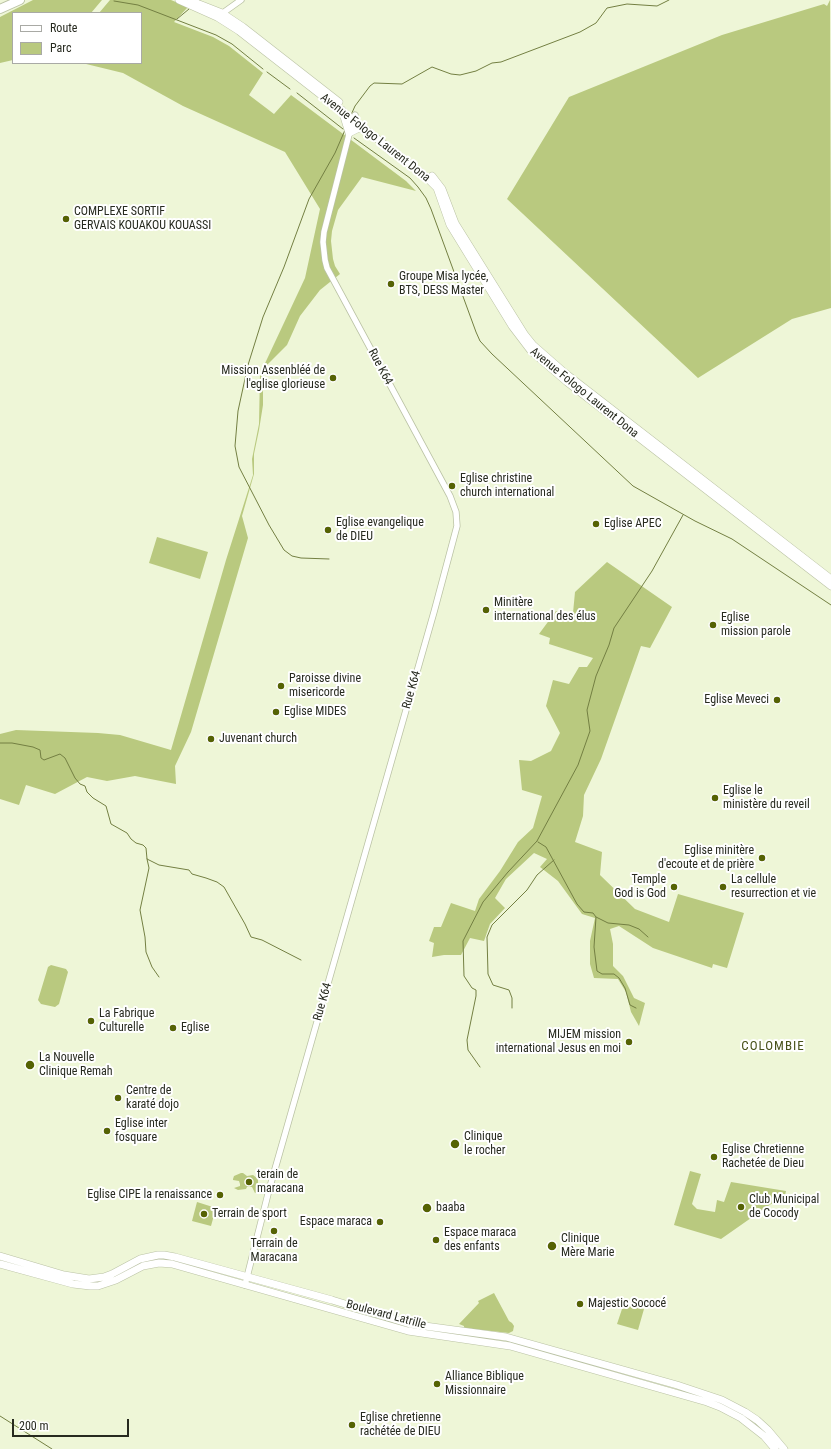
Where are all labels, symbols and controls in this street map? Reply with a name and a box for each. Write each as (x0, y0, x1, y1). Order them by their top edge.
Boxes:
legend (12, 12, 142, 64)
text: Route (50, 21, 77, 35)
text: Parc (50, 41, 71, 55)
street label: Avenue Fologo Laurent Dona (317, 91, 433, 185)
place label: COMPLEXE SORTIF GERVAIS KOUAKOU KOUASSI (74, 205, 211, 233)
marker: COMPLEXE SORTIF GERVAIS KOUAKOU KOUASSI (61, 214, 71, 224)
place label: Groupe Misa lycée, BTS, DESS Master (399, 270, 488, 298)
marker: Groupe Misa lycée, BTS, DESS Master (386, 279, 396, 289)
street label: Avenue Fologo Laurent Dona (527, 345, 641, 441)
street label: Rue K64 (365, 346, 395, 388)
place label: Mission Assenbléé de l'eglise glorieuse (221, 364, 325, 392)
marker: Mission Assenbléé de l'eglise glorieuse (328, 373, 338, 383)
place label: Eglise christine church international (460, 472, 554, 500)
marker: Eglise christine church international (447, 481, 457, 491)
place label: Eglise evangelique de DIEU (336, 516, 424, 544)
place label: Eglise APEC (604, 517, 661, 531)
marker: Eglise APEC (591, 519, 601, 529)
marker: Eglise evangelique de DIEU (323, 525, 333, 535)
place label: Minitère international des élus (494, 596, 596, 624)
marker: Minitère international des élus (481, 605, 491, 615)
place label: Eglise mission parole (721, 611, 791, 639)
marker: Eglise mission parole (708, 620, 718, 630)
street label: Rue K64 (400, 669, 424, 711)
place label: Paroisse divine misericorde (289, 672, 361, 700)
marker: Paroisse divine misericorde (276, 681, 286, 691)
place label: Eglise Meveci (704, 693, 769, 707)
marker: Eglise Meveci (772, 695, 782, 705)
place label: Eglise MIDES (284, 705, 346, 719)
marker: Eglise MIDES (271, 707, 281, 717)
place label: Juvenant church (219, 732, 297, 746)
marker: Juvenant church (206, 734, 216, 744)
place label: Eglise le ministère du reveil (723, 784, 810, 812)
marker: Eglise le ministère du reveil (710, 793, 720, 803)
place label: Eglise minitère d'ecoute et de prière (658, 844, 754, 872)
marker: Eglise minitère d'ecoute et de prière (757, 853, 767, 863)
place label: Temple God is God (614, 873, 666, 901)
place label: La cellule resurrection et vie (731, 873, 816, 901)
marker: Temple God is God (669, 882, 679, 892)
marker: La cellule resurrection et vie (718, 882, 728, 892)
street label: Rue K64 (311, 981, 335, 1023)
place label: La Fabrique Culturelle (99, 1007, 154, 1035)
marker: La Fabrique Culturelle (86, 1016, 96, 1026)
place label: Eglise (181, 1021, 209, 1035)
marker: Eglise (168, 1023, 178, 1033)
place label: MIJEM mission international Jesus en moi (496, 1028, 621, 1056)
marker: MIJEM mission international Jesus en moi (624, 1037, 634, 1047)
district label: COLOMBIE (741, 1039, 805, 1055)
place label: La Nouvelle Clinique Remah (39, 1051, 113, 1079)
marker: La Nouvelle Clinique Remah (24, 1059, 36, 1071)
place label: Centre de karaté dojo (126, 1084, 179, 1112)
marker: Centre de karaté dojo (113, 1093, 123, 1103)
place label: Eglise inter fosquare (115, 1117, 168, 1145)
marker: Eglise inter fosquare (102, 1126, 112, 1136)
place label: Clinique le rocher (464, 1130, 505, 1158)
marker: Clinique le rocher (449, 1138, 461, 1150)
place label: Eglise Chretienne Rachetée de Dieu (722, 1143, 804, 1171)
marker: Eglise Chretienne Rachetée de Dieu (709, 1152, 719, 1162)
place label: terain de maracana (257, 1168, 304, 1196)
marker: terain de maracana (244, 1177, 254, 1187)
place label: Eglise CIPE la renaissance (87, 1188, 212, 1202)
marker: Eglise CIPE la renaissance (215, 1190, 225, 1200)
place label: Club Municipal de Cocody (749, 1193, 819, 1221)
place label: baaba (436, 1201, 465, 1215)
marker: baaba (421, 1202, 433, 1214)
marker: Club Municipal de Cocody (736, 1202, 746, 1212)
place label: Terrain de sport (212, 1207, 287, 1221)
marker: Terrain de sport (199, 1209, 209, 1219)
place label: Espace maraca (300, 1215, 372, 1229)
marker: Espace maraca (375, 1217, 385, 1227)
marker: Terrain de Maracana (269, 1226, 279, 1236)
place label: Espace maraca des enfants (444, 1226, 516, 1254)
place label: Clinique Mère Marie (561, 1232, 614, 1260)
marker: Espace maraca des enfants (431, 1235, 441, 1245)
place label: Terrain de Maracana (250, 1237, 298, 1265)
marker: Clinique Mère Marie (546, 1240, 558, 1252)
street label: Boulevard Latrille (344, 1297, 428, 1333)
place label: Majestic Sococé (588, 1297, 666, 1311)
marker: Majestic Sococé (575, 1299, 585, 1309)
place label: Alliance Biblique Missionnaire (445, 1370, 524, 1398)
marker: Alliance Biblique Missionnaire (432, 1379, 442, 1389)
scale bar (14, 1411, 131, 1437)
place label: Eglise chretienne rachétée de DIEU (360, 1411, 441, 1439)
text: 200 m (19, 1419, 49, 1433)
marker: Eglise chretienne rachétée de DIEU (347, 1420, 357, 1430)

